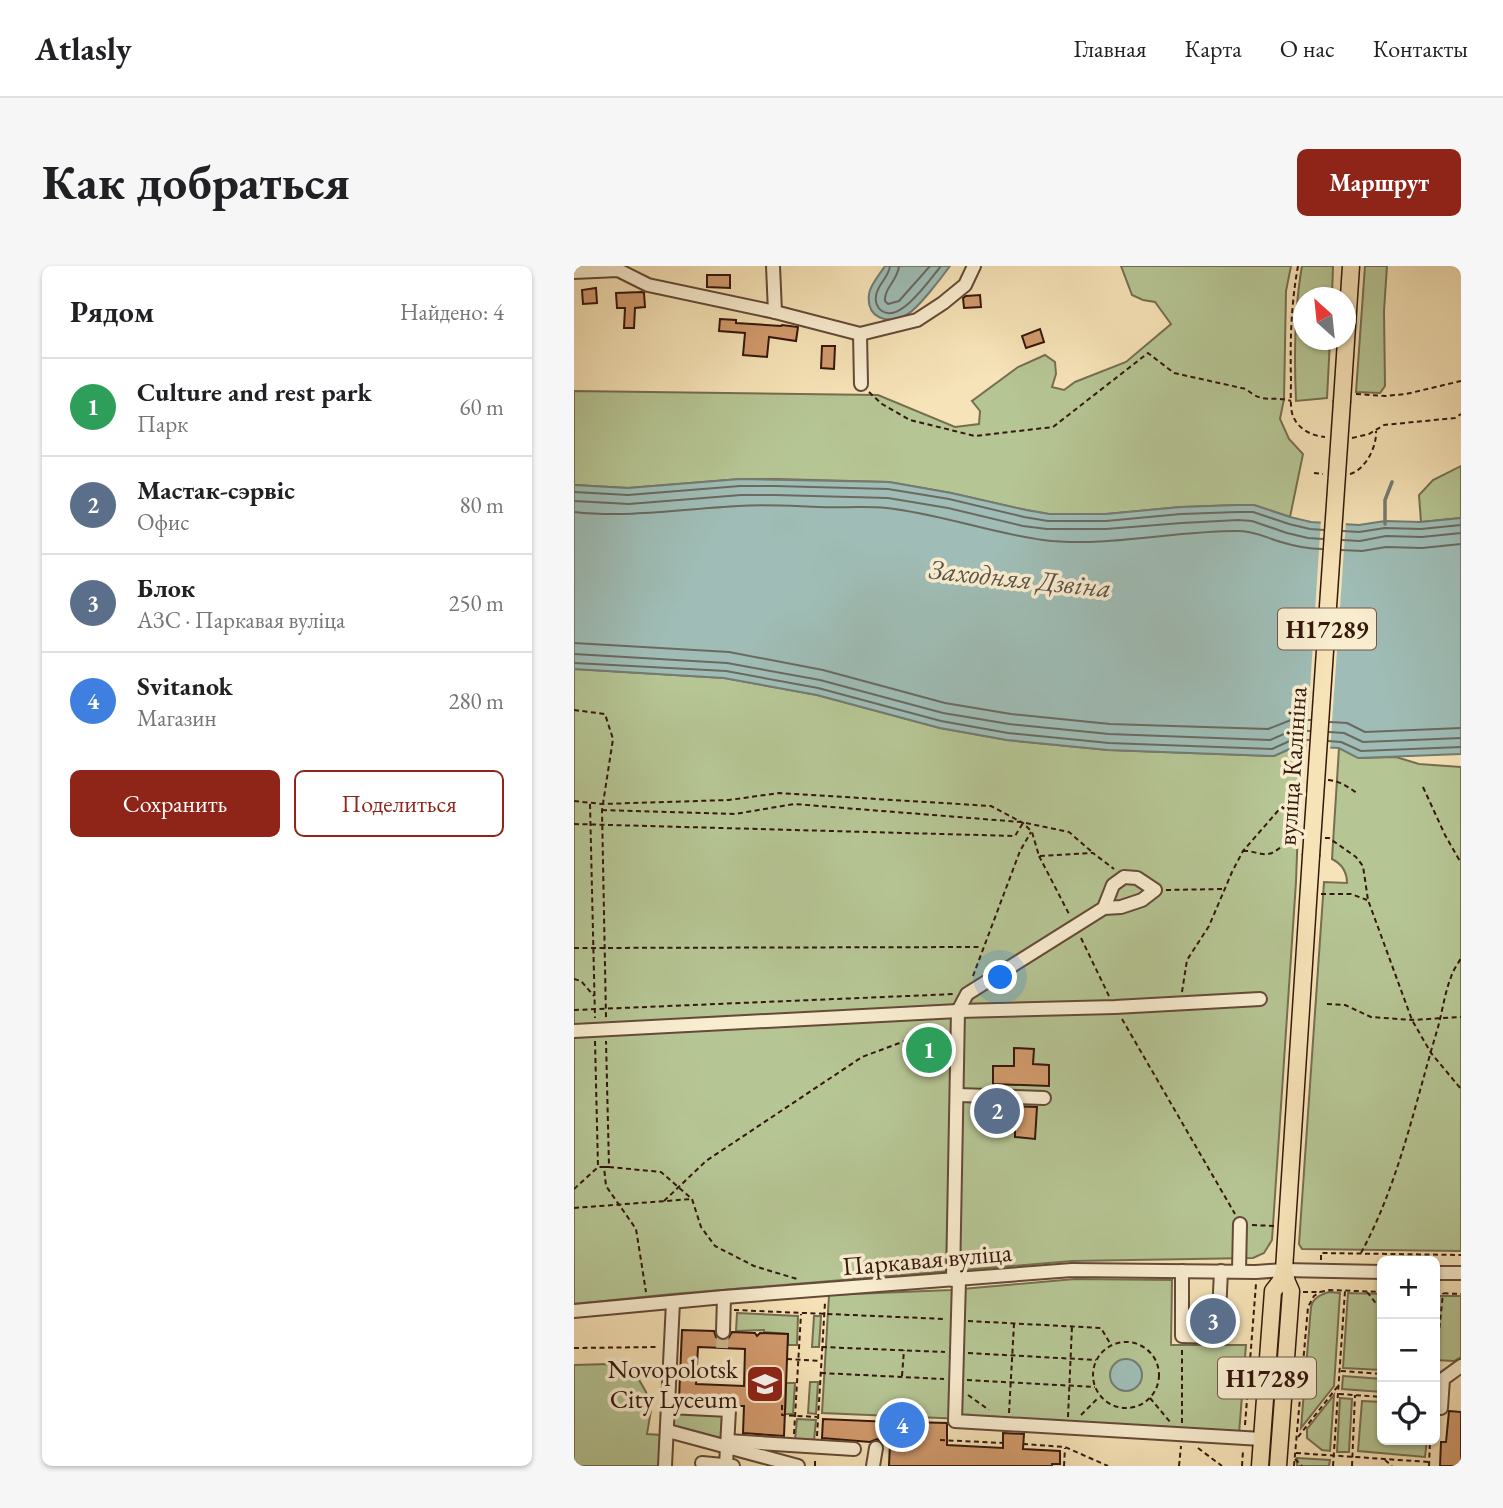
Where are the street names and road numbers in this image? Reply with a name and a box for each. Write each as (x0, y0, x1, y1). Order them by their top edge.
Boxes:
road number: Н17289 (1278, 608, 1376, 650)
street label: вуліца Калініна (1269, 685, 1315, 847)
street label: Паркавая вуліца (841, 1235, 1014, 1283)
road number: Н17289 (1218, 1358, 1316, 1398)

